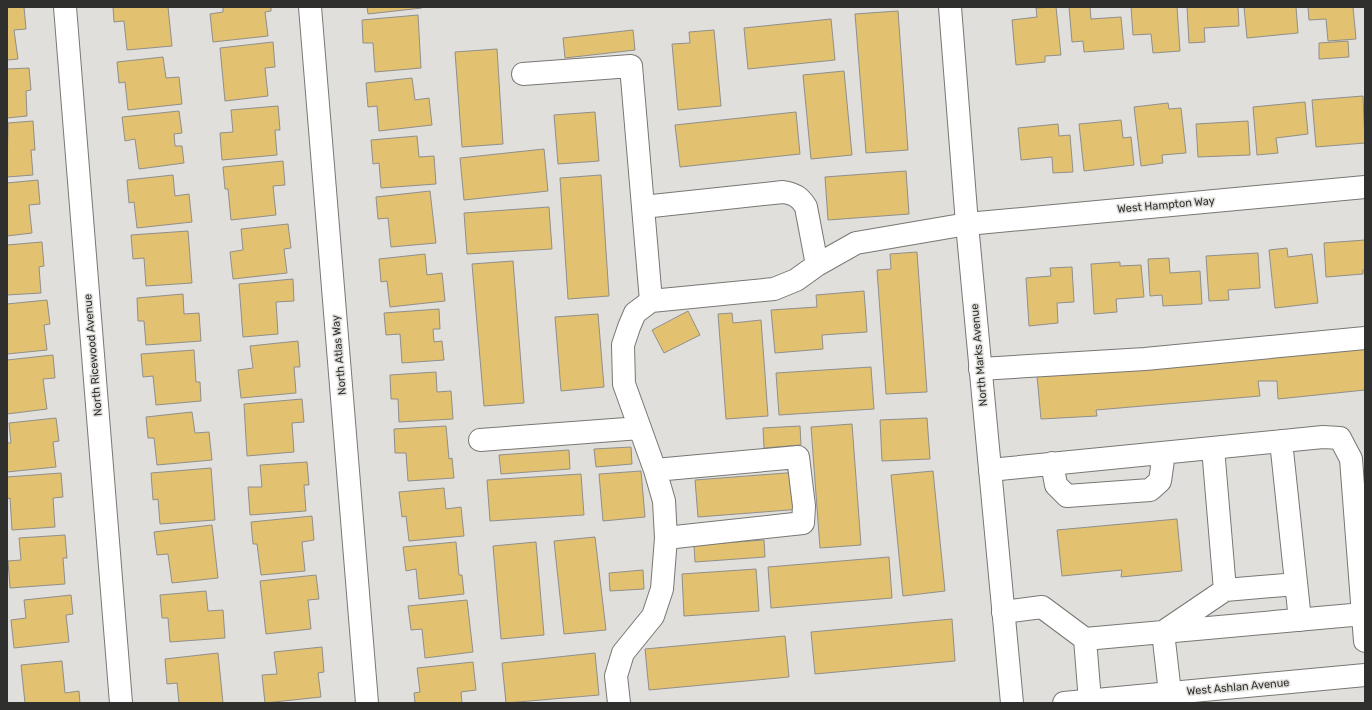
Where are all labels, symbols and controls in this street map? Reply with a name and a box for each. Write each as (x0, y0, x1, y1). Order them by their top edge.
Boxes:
street label: West Hampton Way (1117, 194, 1215, 216)
street label: North Ricewood Avenue (81, 293, 105, 417)
street label: North Marks Avenue (968, 303, 990, 407)
street label: North Atlas Way (329, 314, 349, 396)
street label: West Ashlan Avenue (1186, 676, 1290, 698)

